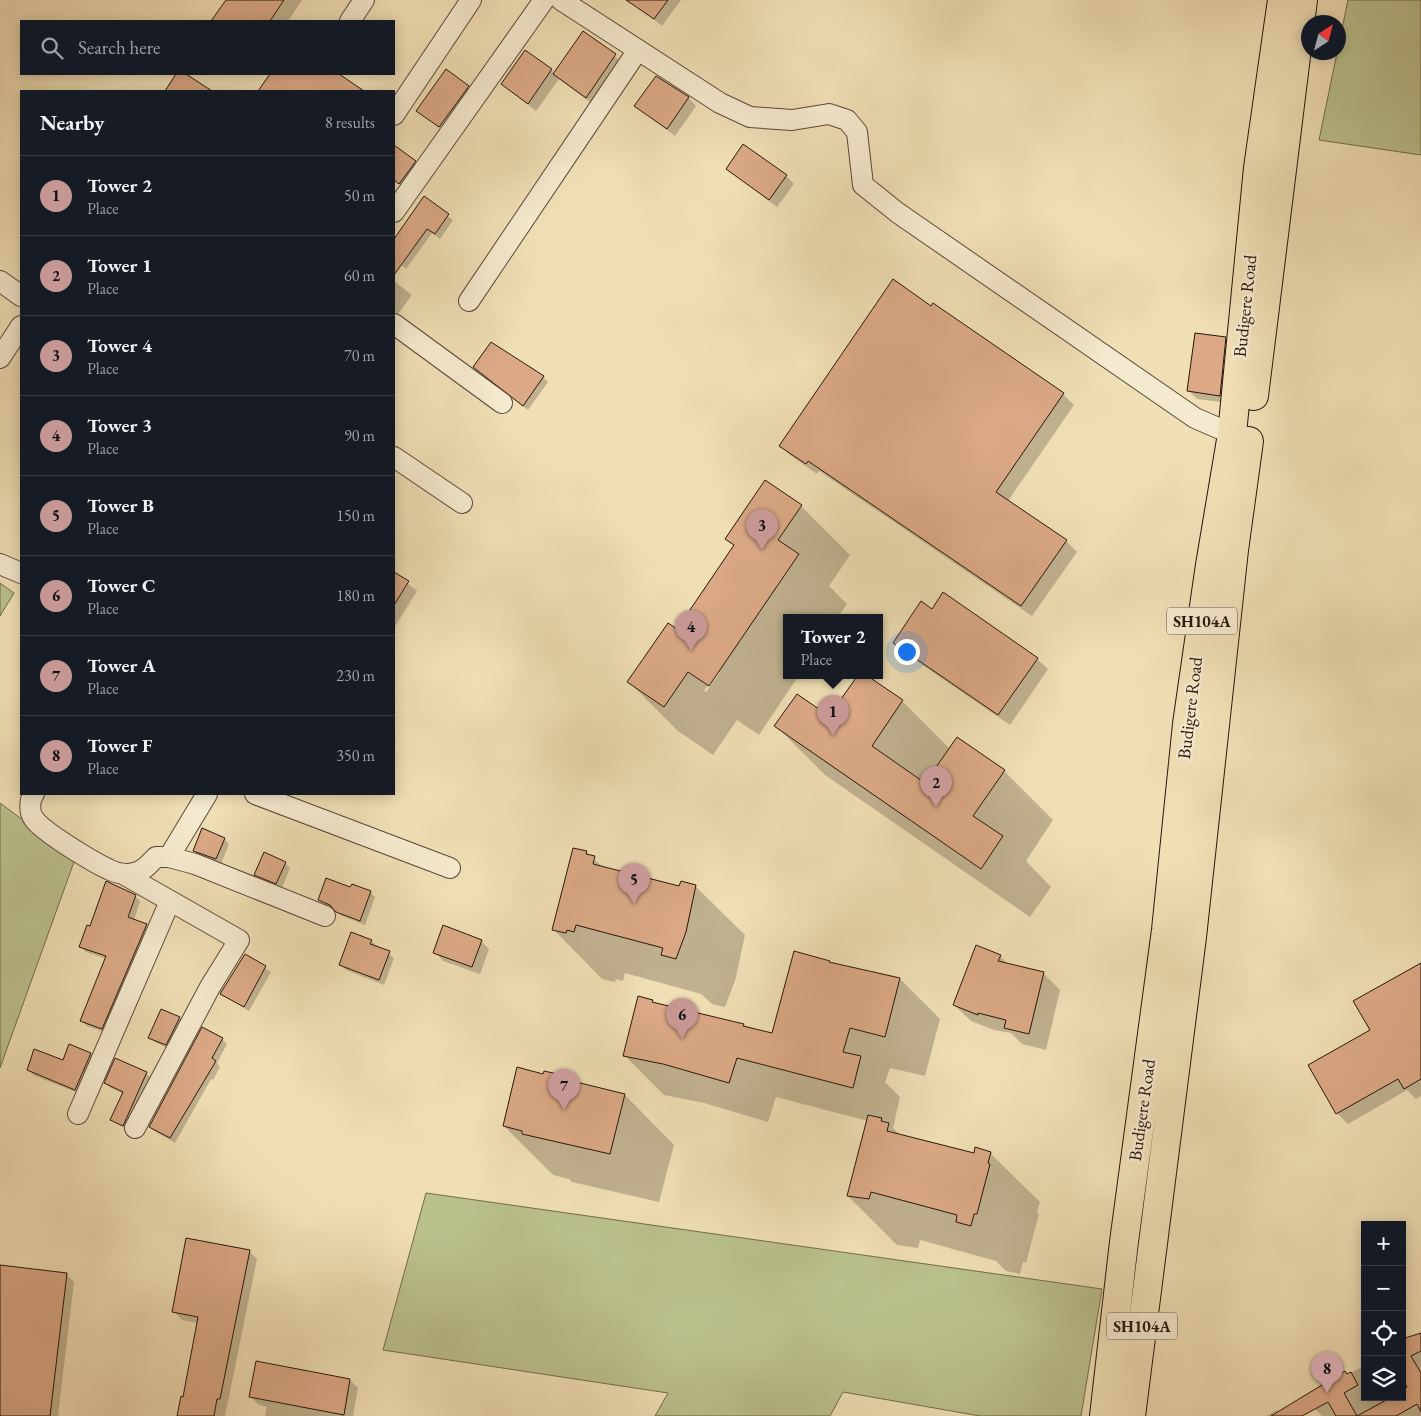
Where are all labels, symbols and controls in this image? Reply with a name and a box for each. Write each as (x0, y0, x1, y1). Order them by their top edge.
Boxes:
north arrow (1301, 15, 1346, 60)
search box (20, 20, 395, 75)
icon: search (38, 34, 66, 62)
text: Search here (78, 35, 160, 60)
text: Nearby (40, 109, 104, 136)
text: 8 results (325, 112, 375, 133)
text: Tower 2 (87, 173, 152, 198)
text: 1 (52, 185, 60, 206)
text: 50 m (344, 185, 375, 206)
text: Place (87, 198, 119, 219)
text: Tower 1 (87, 253, 152, 278)
street label: Budigere Road (1228, 253, 1261, 358)
text: 2 (52, 265, 60, 286)
text: 60 m (344, 265, 375, 286)
text: Place (87, 278, 119, 299)
text: Tower 4 (87, 333, 152, 358)
text: 3 (52, 345, 60, 366)
text: 70 m (344, 345, 375, 366)
text: Place (87, 358, 119, 379)
text: Tower 3 (87, 413, 152, 438)
text: 4 (52, 425, 60, 446)
text: 90 m (344, 425, 375, 446)
text: Place (87, 438, 119, 459)
text: Tower B (87, 493, 154, 518)
text: 5 (52, 505, 60, 526)
text: 150 m (336, 505, 375, 526)
pin: 3 (746, 509, 778, 550)
text: Place (87, 518, 119, 539)
text: Tower C (87, 573, 155, 598)
text: 6 (52, 585, 60, 606)
text: 180 m (336, 585, 375, 606)
text: Place (87, 598, 119, 619)
road number: SH104A (1167, 608, 1237, 634)
pin: 4 (675, 610, 707, 651)
popup (783, 614, 883, 679)
text: Tower 2 (801, 624, 865, 649)
your location (894, 639, 920, 665)
text: Place (801, 649, 832, 670)
text: Tower A (87, 653, 156, 678)
street label: Budigere Road (1172, 655, 1207, 760)
text: 7 (52, 665, 60, 686)
text: 230 m (336, 665, 375, 686)
text: Place (87, 678, 119, 699)
pin: 1 (817, 695, 849, 736)
text: Tower F (87, 733, 152, 758)
text: 8 (52, 745, 60, 766)
text: 350 m (336, 745, 375, 766)
text: Place (87, 758, 119, 779)
pin: 2 (920, 766, 952, 807)
pin: 5 (618, 863, 650, 904)
pin: 6 (666, 998, 698, 1039)
street label: Budigere Road (1123, 1057, 1160, 1162)
pin: 7 (548, 1069, 580, 1110)
map controls (1361, 1221, 1406, 1401)
button: + (1361, 1221, 1406, 1266)
button: − (1361, 1266, 1406, 1311)
button: locate (1361, 1311, 1406, 1356)
road number: SH104A (1107, 1312, 1177, 1340)
pin: 8 (1311, 1352, 1343, 1393)
button: layers (1361, 1356, 1406, 1401)

